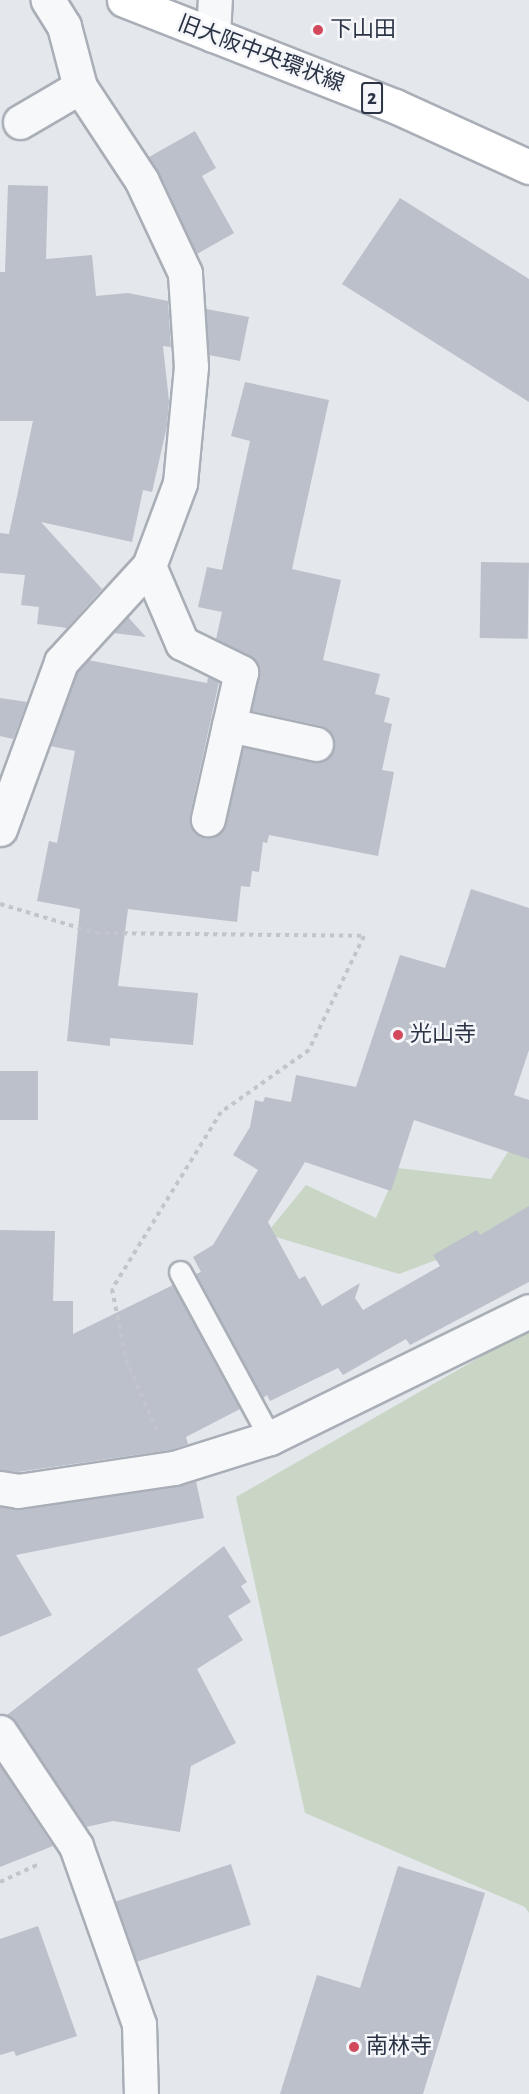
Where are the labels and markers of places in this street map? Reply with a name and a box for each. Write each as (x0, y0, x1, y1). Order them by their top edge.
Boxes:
place label: 下山田 (330, 17, 396, 43)
marker: 下山田 (311, 23, 325, 37)
place label: 光山寺 (410, 1022, 476, 1048)
marker: 光山寺 (391, 1028, 405, 1042)
place label: 南林寺 (366, 2034, 432, 2060)
marker: 南林寺 (347, 2040, 361, 2054)

